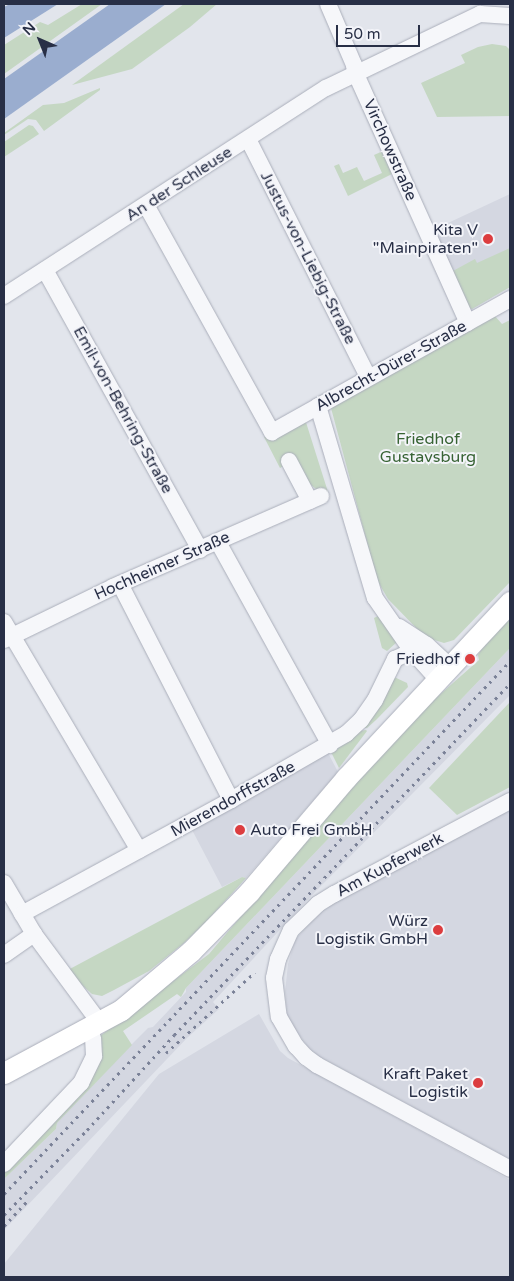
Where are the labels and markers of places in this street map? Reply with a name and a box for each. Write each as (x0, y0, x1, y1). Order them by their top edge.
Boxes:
place label: Kita V "Mainpiraten" (373, 220, 478, 258)
marker: Kita V "Mainpiraten" (482, 233, 494, 245)
place label: Friedhof (396, 649, 460, 669)
marker: Friedhof (464, 653, 476, 665)
place label: Auto Frei GmbH (250, 820, 372, 840)
marker: Auto Frei GmbH (234, 824, 246, 836)
place label: Würz Logistik GmbH (316, 911, 428, 949)
marker: Würz Logistik GmbH (432, 924, 444, 936)
place label: Kraft Paket Logistik (383, 1064, 468, 1102)
marker: Kraft Paket Logistik (472, 1077, 484, 1089)

